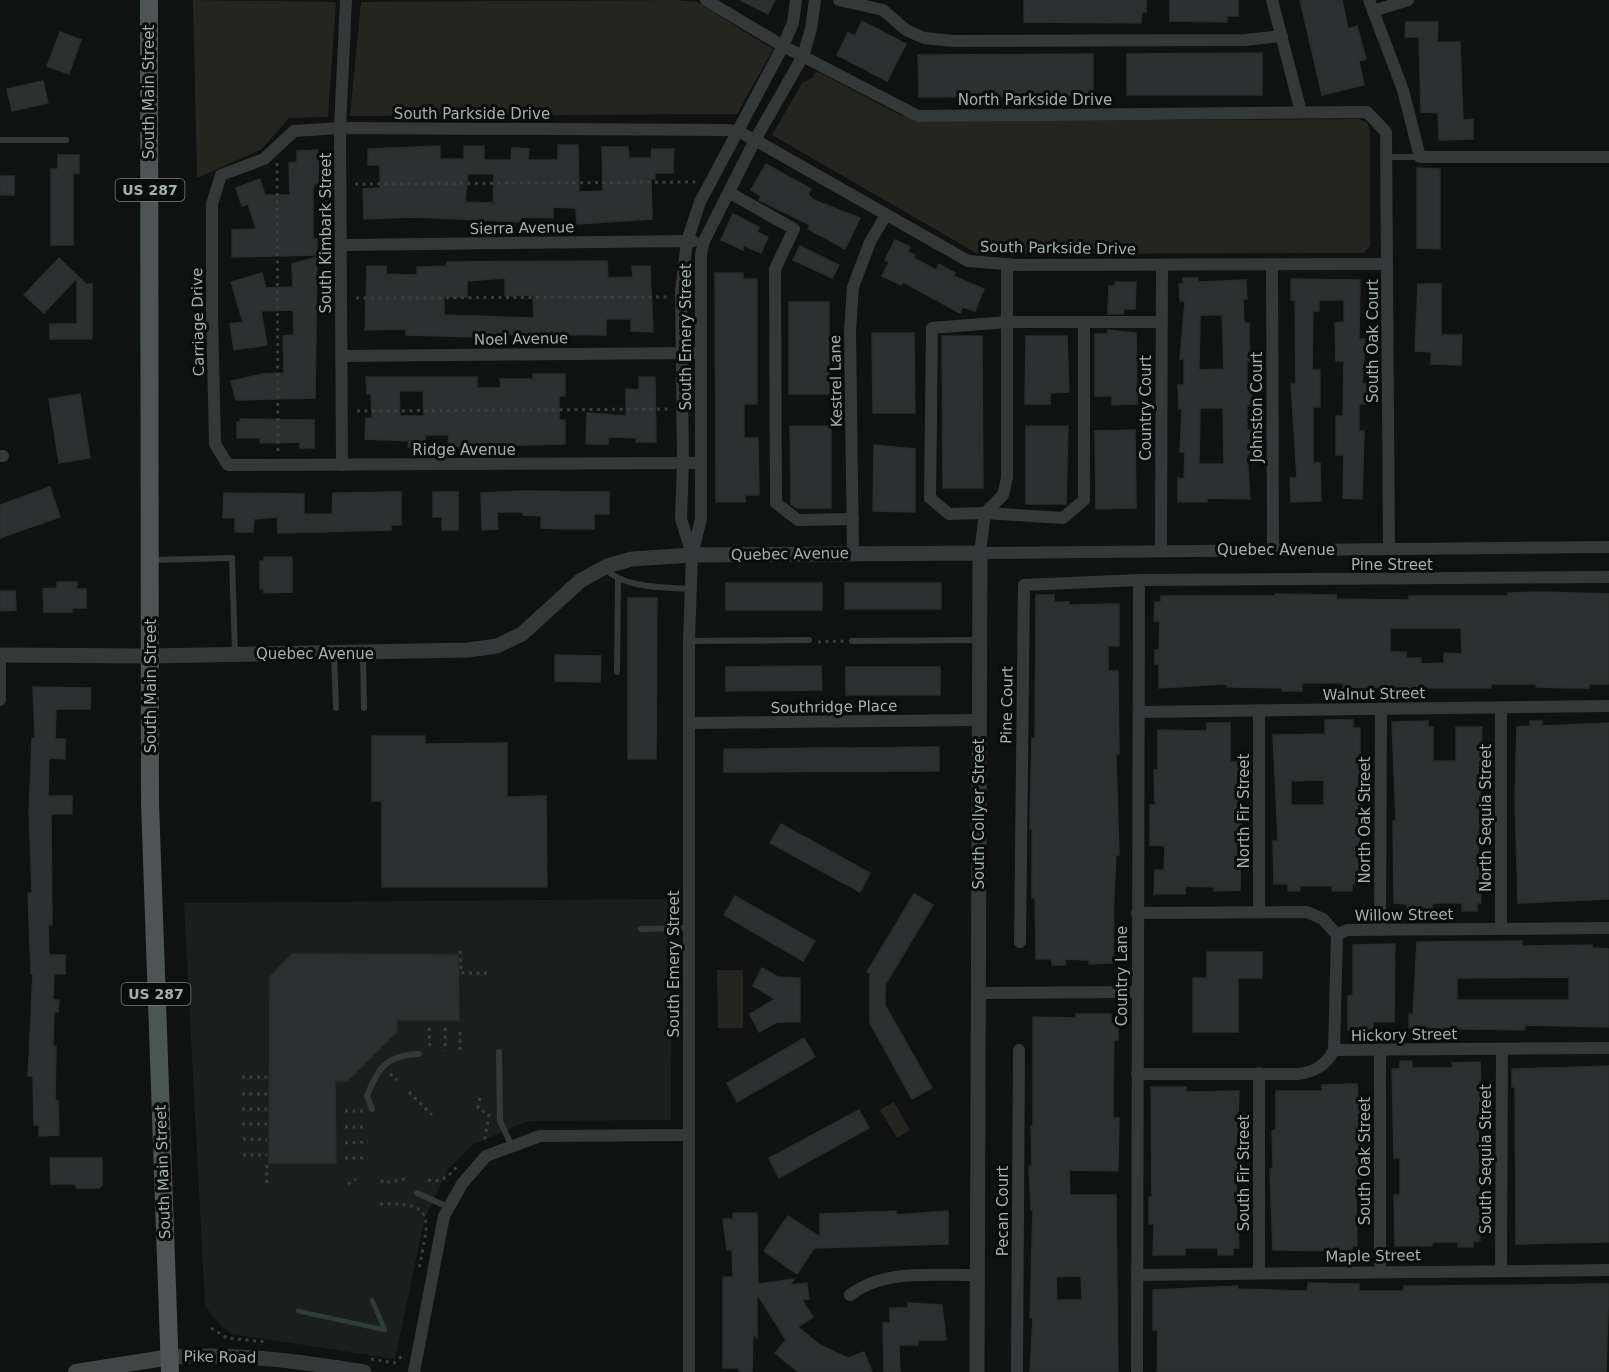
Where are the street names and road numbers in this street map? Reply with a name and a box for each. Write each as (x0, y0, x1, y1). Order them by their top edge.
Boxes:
street label: South Main Street (140, 25, 158, 159)
street label: North Parkside Drive (958, 91, 1112, 109)
street label: South Parkside Drive (394, 105, 550, 123)
street label: South Kimbark Street (317, 152, 335, 313)
road number: US 287 (116, 179, 184, 201)
street label: Sierra Avenue (470, 218, 574, 238)
street label: South Parkside Drive (980, 238, 1136, 258)
street label: South Emery Street (677, 263, 695, 411)
street label: Carriage Drive (188, 268, 208, 376)
street label: South Oak Court (1364, 279, 1382, 403)
street label: Noel Avenue (474, 329, 568, 349)
street label: Kestrel Lane (826, 335, 846, 427)
street label: Johnston Court (1248, 351, 1266, 463)
street label: Country Court (1137, 355, 1155, 461)
street label: Ridge Avenue (412, 441, 516, 459)
street label: Quebec Avenue (1217, 541, 1335, 559)
street label: Quebec Avenue (731, 544, 849, 564)
street label: Pine Street (1351, 556, 1433, 574)
street label: South Main Street (142, 619, 160, 753)
street label: Quebec Avenue (256, 645, 374, 663)
street label: Pine Court (997, 666, 1017, 744)
street label: Walnut Street (1323, 684, 1425, 704)
street label: Southridge Place (770, 697, 898, 717)
street label: South Collyer Street (970, 738, 988, 889)
street label: North Sequia Street (1477, 744, 1495, 892)
street label: North Fir Street (1235, 753, 1253, 868)
street label: North Oak Street (1356, 757, 1374, 883)
street label: South Emery Street (665, 890, 683, 1038)
street label: Willow Street (1354, 905, 1454, 925)
street label: Country Lane (1113, 926, 1131, 1026)
road number: US 287 (122, 983, 190, 1005)
street label: Hickory Street (1351, 1025, 1457, 1045)
street label: South Sequia Street (1477, 1084, 1495, 1234)
street label: South Oak Street (1356, 1097, 1374, 1225)
street label: South Main Street (152, 1104, 174, 1240)
street label: South Fir Street (1235, 1115, 1253, 1231)
street label: Pecan Court (994, 1166, 1012, 1256)
street label: Maple Street (1325, 1246, 1421, 1266)
street label: Pike Road (184, 1347, 256, 1367)

